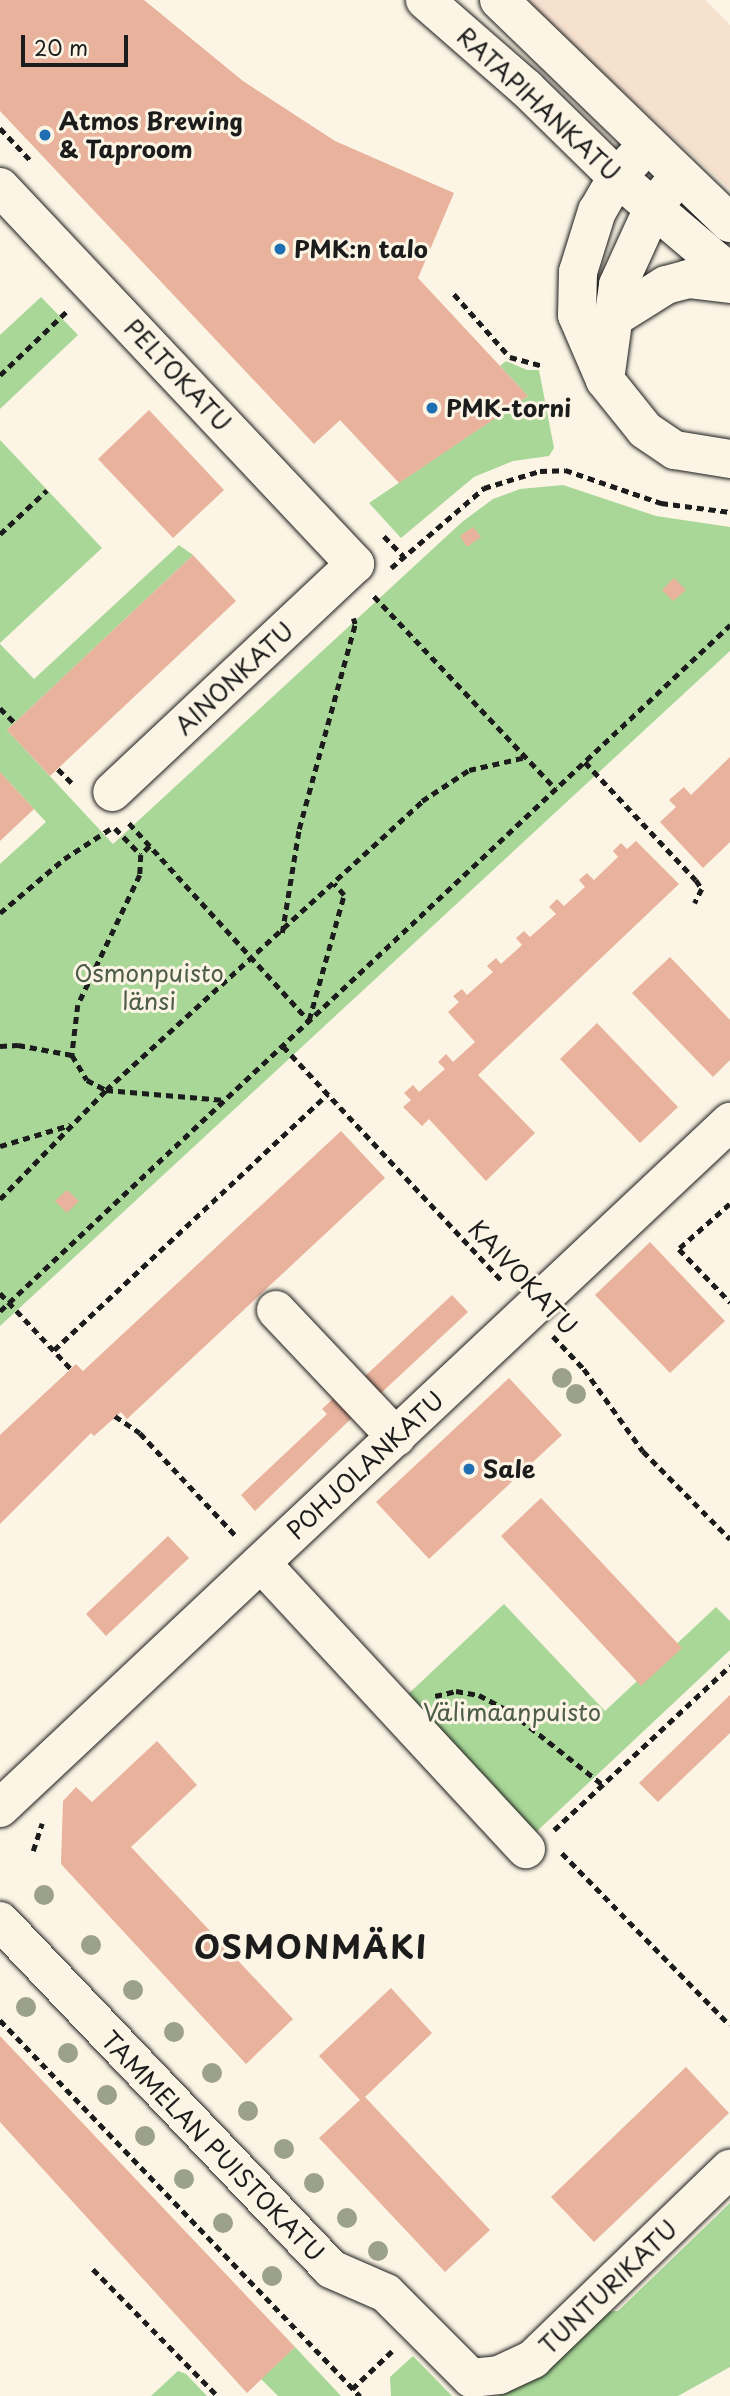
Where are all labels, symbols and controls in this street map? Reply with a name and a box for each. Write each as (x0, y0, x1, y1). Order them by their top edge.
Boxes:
scale bar (24, 21, 131, 65)
street label: RATAPIHANKATU (452, 21, 626, 187)
text: 20 m (34, 31, 88, 63)
place label: Atmos Brewing & Taproom (59, 107, 243, 163)
marker: Atmos Brewing & Taproom (37, 127, 53, 143)
place label: PMK:n talo (294, 235, 428, 263)
marker: PMK:n talo (272, 241, 288, 257)
street label: PELTOKATU (119, 313, 237, 437)
place label: PMK-torni (446, 394, 571, 422)
marker: PMK-torni (424, 400, 440, 416)
street label: AINONKATU (169, 616, 299, 740)
park label: Osmonpuisto länsi (74, 959, 224, 1015)
street label: KAIVOKATU (463, 1214, 583, 1340)
street label: POHJOLANKATU (281, 1385, 449, 1545)
place label: Sale (483, 1455, 535, 1483)
marker: Sale (461, 1461, 477, 1477)
park label: Välimaanpuisto (423, 1698, 601, 1726)
district label: OSMONMÄKI (197, 1927, 425, 1965)
street label: TAMMELAN PUISTOKATU (95, 2025, 331, 2267)
street label: TUNTURIKATU (533, 2214, 683, 2360)

